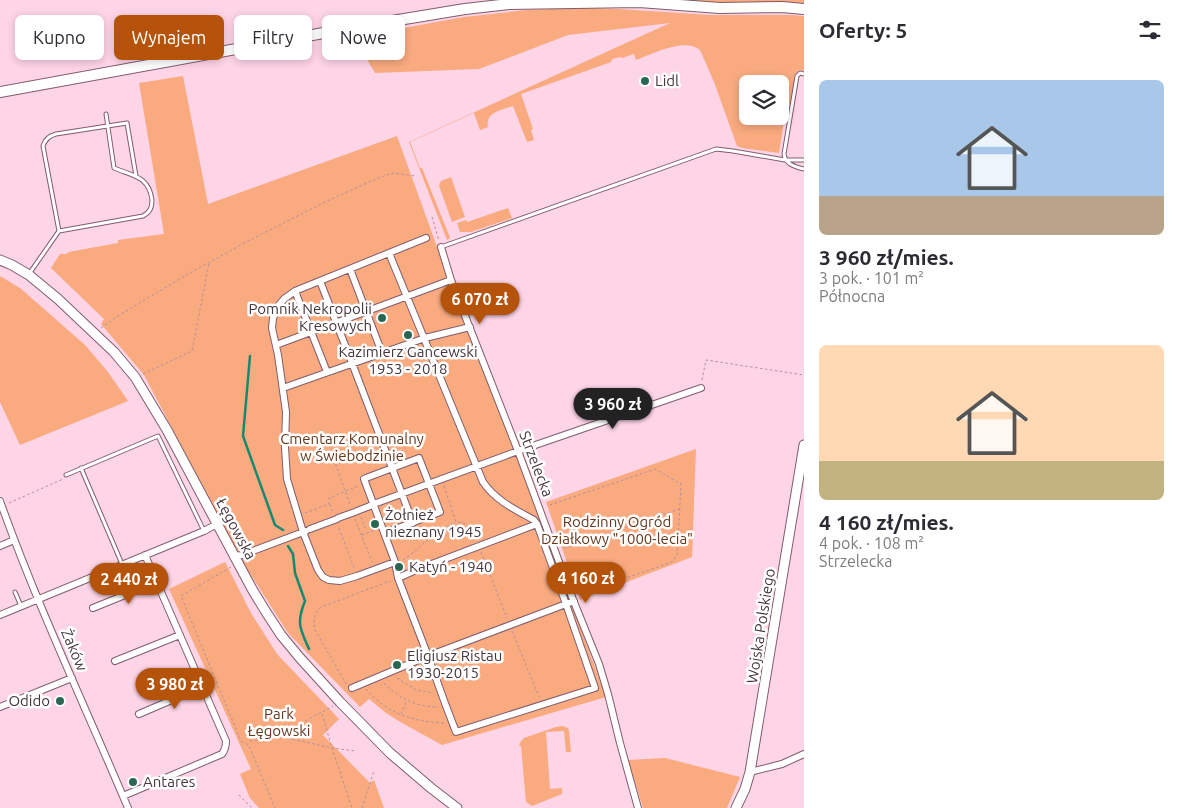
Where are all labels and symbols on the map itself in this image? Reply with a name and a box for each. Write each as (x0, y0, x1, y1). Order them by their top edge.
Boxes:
place label: Lidl (655, 72, 679, 89)
marker: Lidl (639, 75, 651, 87)
pin: 6 070 zł (428, 282, 532, 325)
place label: Pomnik Nekropolii Kresowych (248, 300, 372, 334)
marker: Pomnik Nekropolii Kresowych (376, 312, 388, 324)
marker: Kazimierz Gancewski 1953 - 2018 (402, 329, 414, 341)
place label: Kazimierz Gancewski 1953 - 2018 (338, 343, 478, 377)
pin: 3 960 zł (561, 388, 665, 430)
street label: Strzelecka (516, 429, 557, 499)
park label: Cmentarz Komunalny w Świebodzinie (280, 430, 424, 464)
street label: Łęgowska (213, 495, 260, 562)
place label: Żołnież nieznany 1945 (385, 506, 482, 540)
park label: Rodzinny Ogród Działkowy "1000-lecia" (541, 513, 693, 547)
marker: Żołnież nieznany 1945 (369, 518, 381, 530)
place label: Katyń - 1940 (409, 558, 493, 575)
marker: Katyń - 1940 (393, 561, 405, 573)
pin: 2 440 zł (77, 562, 181, 605)
pin: 4 160 zł (534, 562, 638, 604)
street label: Wojska Polskiego (743, 567, 778, 685)
street label: Żaków (58, 626, 91, 674)
place label: Eligiusz Ristau 1930-2015 (407, 647, 502, 681)
marker: Eligiusz Ristau 1930-2015 (391, 659, 403, 671)
pin: 3 980 zł (123, 668, 227, 710)
place label: Odido (8, 692, 50, 709)
marker: Odido (54, 695, 66, 707)
park label: Park Łęgowski (248, 705, 310, 739)
place label: Antares (143, 773, 195, 790)
marker: Antares (127, 776, 139, 788)

